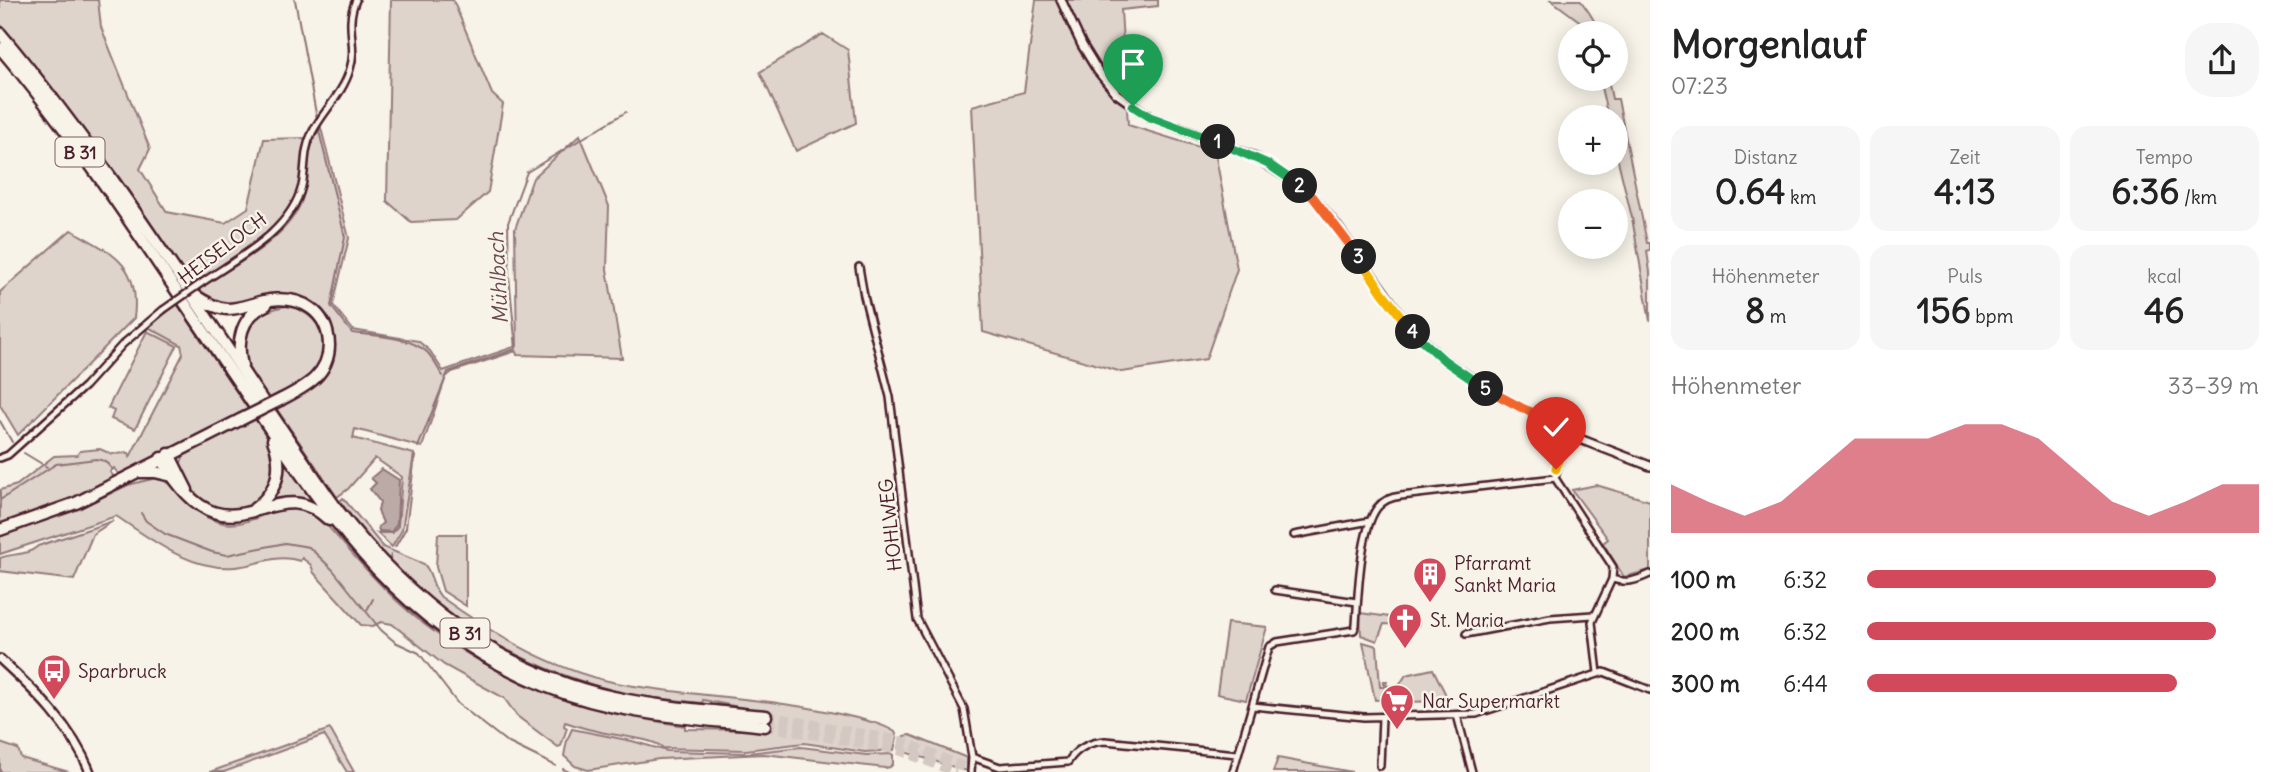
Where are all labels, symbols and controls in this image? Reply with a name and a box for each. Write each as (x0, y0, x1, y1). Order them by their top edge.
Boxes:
map controls (1558, 21, 1628, 259)
button: locate (1558, 21, 1628, 91)
text: Morgenlauf (1671, 21, 1866, 68)
button: share (2185, 23, 2259, 97)
pin (1103, 34, 1163, 106)
icon: arrive (1114, 45, 1152, 83)
text: 07:23 (1671, 71, 1728, 100)
button: + (1558, 105, 1628, 175)
pin: 1 (1200, 124, 1236, 160)
text: 1 (1214, 129, 1221, 153)
road number: B 31 (56, 138, 104, 167)
text: Distanz (1734, 145, 1798, 169)
text: Zeit (1949, 145, 1980, 169)
text: Tempo (2136, 145, 2193, 169)
pin: 2 (1282, 168, 1318, 204)
text: 0.64 (1715, 169, 1786, 213)
text: 4:13 (1934, 169, 1996, 213)
text: 6:36 (2111, 169, 2180, 213)
text: 2 (1294, 173, 1305, 197)
text: km (1786, 185, 1816, 209)
text: /km (2180, 185, 2217, 209)
button: − (1558, 189, 1628, 259)
street label: HEISELOCH (173, 207, 271, 289)
water label: Mühlbach (482, 230, 514, 325)
pin: 3 (1342, 240, 1376, 274)
text: 3 (1353, 244, 1364, 268)
text: Höhenmeter (1712, 264, 1819, 288)
text: Puls (1947, 264, 1983, 288)
text: kcal (2147, 264, 2181, 288)
text: 8 (1745, 288, 1765, 332)
text: 156 (1917, 288, 1971, 332)
text: 46 (2144, 288, 2185, 332)
text: m (1765, 304, 1786, 328)
text: bpm (1971, 304, 2013, 328)
pin: 4 (1396, 314, 1430, 350)
text: 4 (1407, 319, 1418, 343)
text: Höhenmeter (1671, 371, 1801, 400)
text: 33–39 m (2168, 371, 2259, 400)
pin: 5 (1468, 372, 1504, 406)
text: 5 (1480, 376, 1491, 400)
pin (1526, 397, 1586, 469)
icon: check (1537, 408, 1575, 446)
street label: HOHLWEG (873, 478, 907, 572)
place label: Pfarramt Sankt Maria (1454, 551, 1556, 597)
building icon: Pfarramt Sankt Maria (1411, 555, 1449, 604)
text: 100 m (1671, 565, 1736, 594)
text: 6:32 (1783, 565, 1827, 594)
church icon: St. Maria (1386, 601, 1424, 650)
place label: St. Maria (1430, 608, 1504, 632)
text: 200 m (1671, 617, 1740, 646)
text: 6:32 (1783, 617, 1827, 646)
road number: B 31 (440, 618, 490, 648)
bus stop icon: Sparbruck (35, 652, 73, 701)
place label: Sparbruck (78, 659, 167, 683)
text: 300 m (1671, 669, 1740, 698)
text: 6:44 (1783, 669, 1828, 698)
supermarket icon: Nar Supermarkt (1378, 682, 1416, 731)
place label: Nar Supermarkt (1422, 689, 1560, 713)

